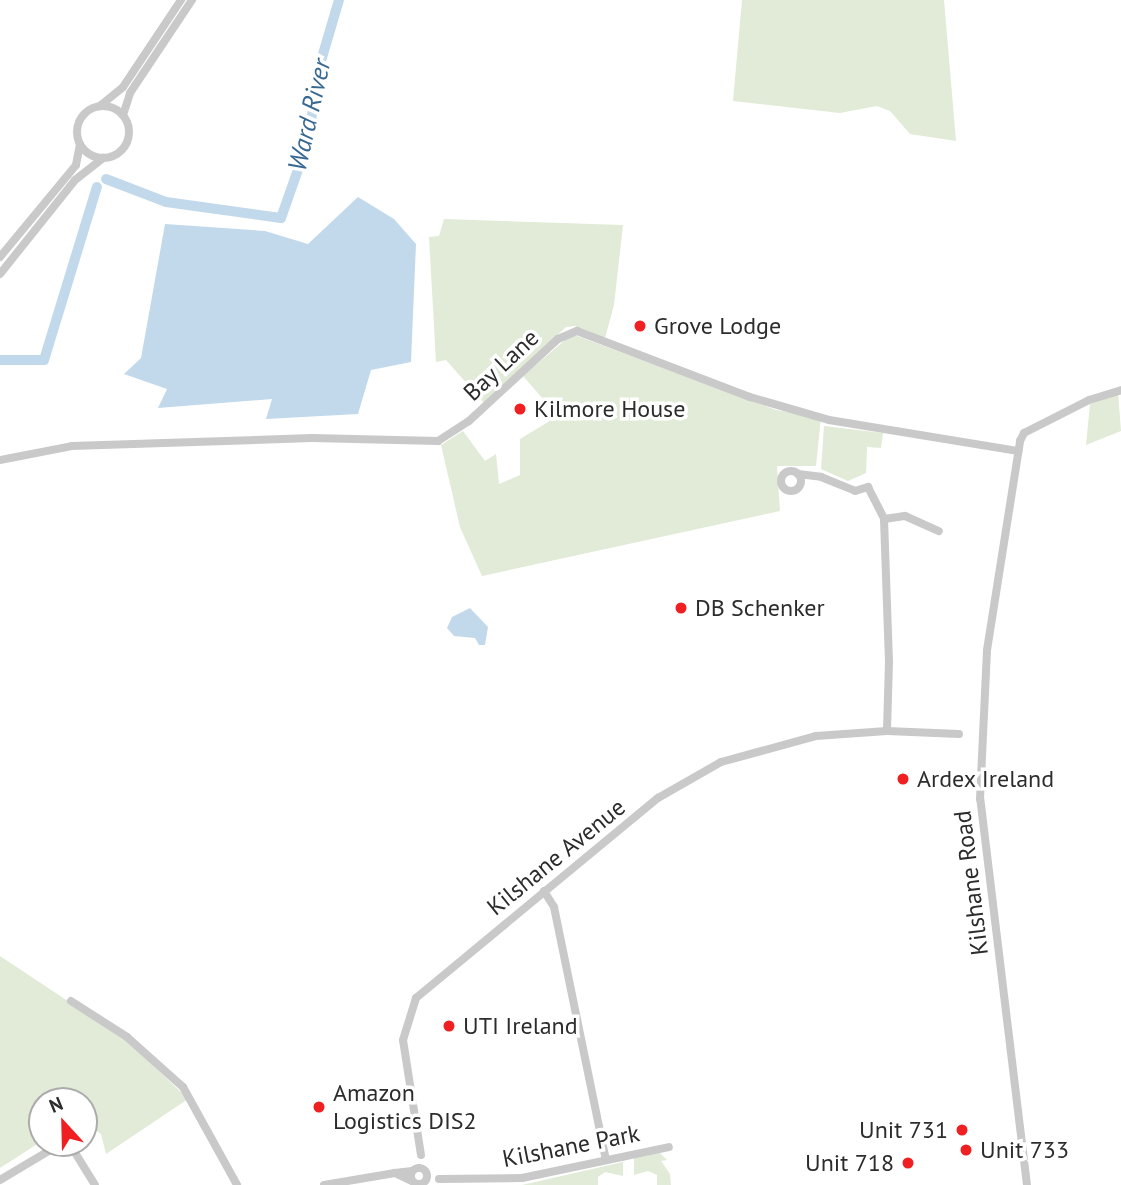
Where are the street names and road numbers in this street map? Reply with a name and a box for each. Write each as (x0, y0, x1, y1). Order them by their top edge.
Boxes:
street label: Bay Lane (457, 323, 545, 407)
street label: Kilshane Avenue (481, 792, 631, 922)
street label: Kilshane Road (948, 809, 994, 957)
street label: Kilshane Park (500, 1119, 642, 1173)

